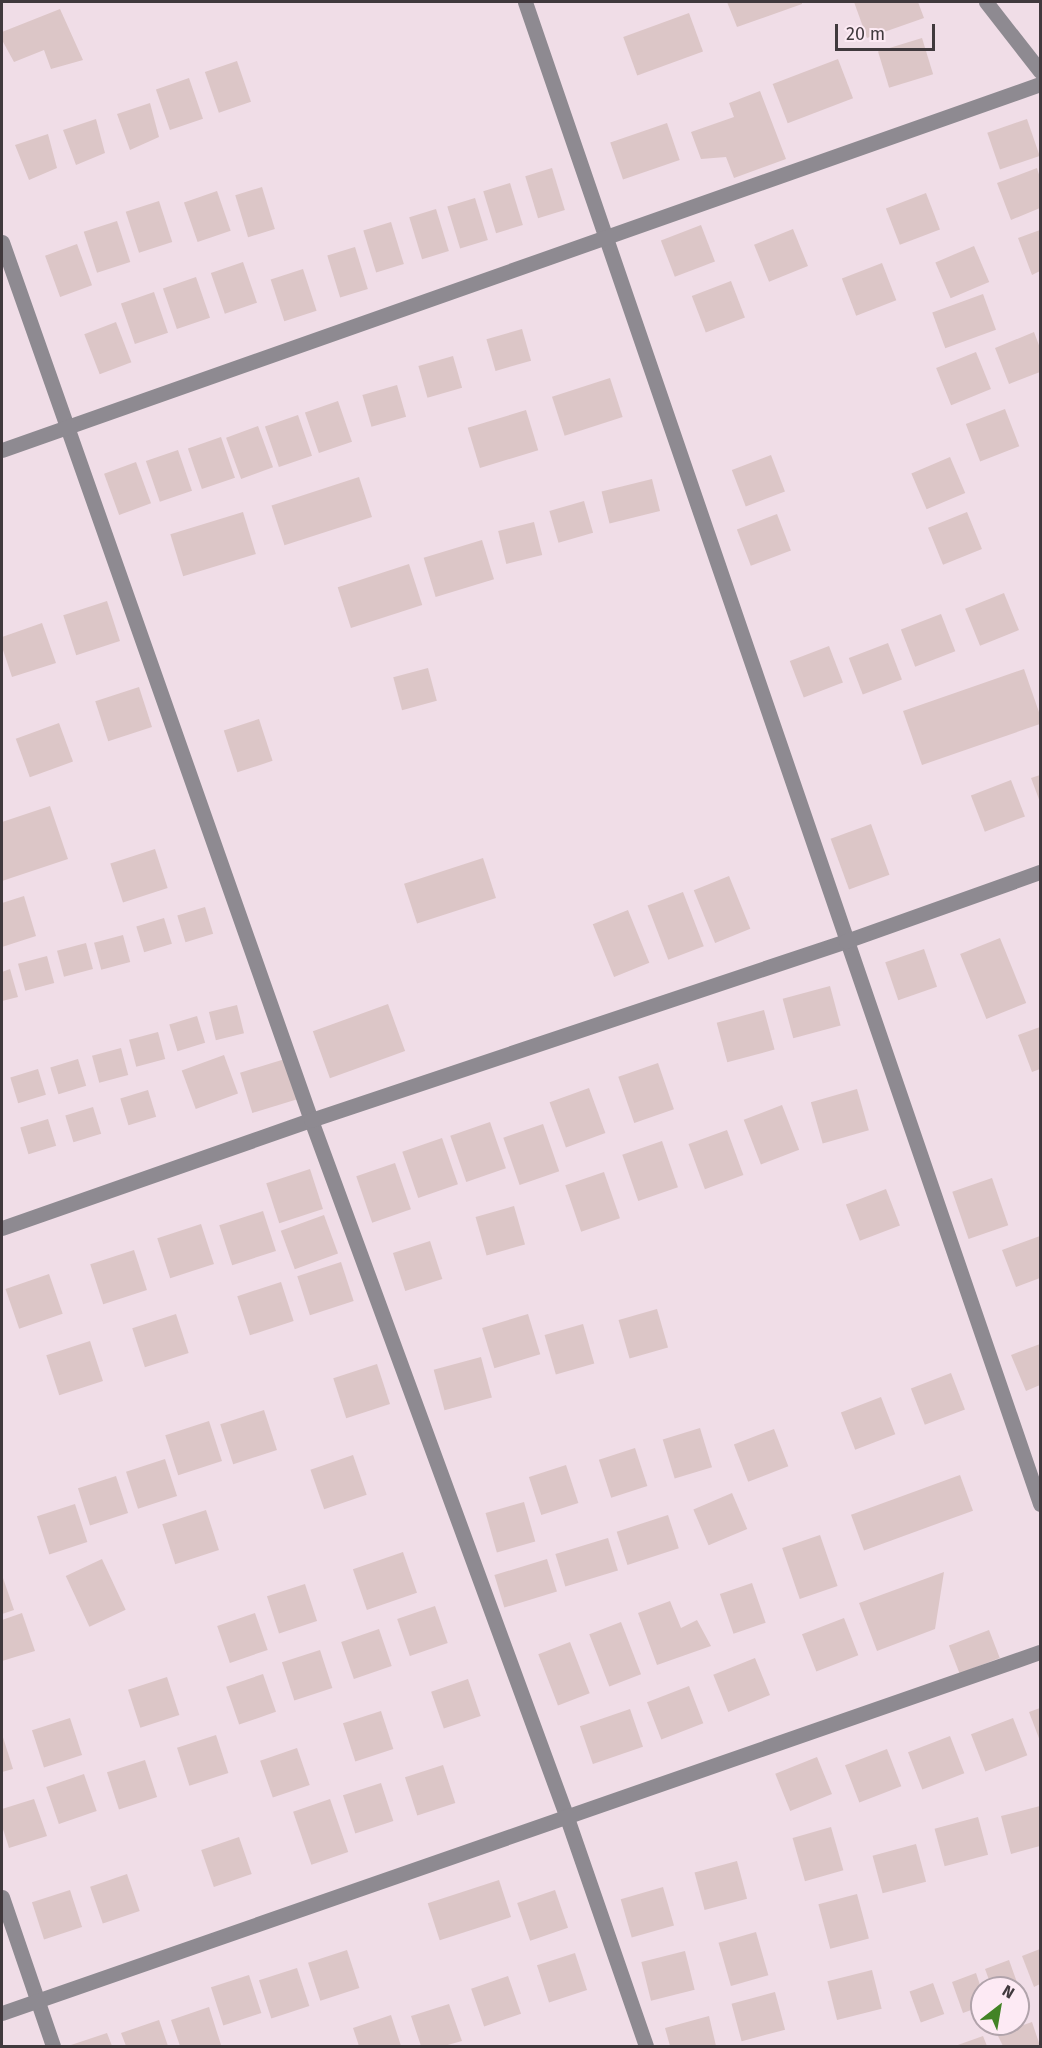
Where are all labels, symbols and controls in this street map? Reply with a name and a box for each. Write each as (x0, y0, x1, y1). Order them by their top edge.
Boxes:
scale bar (838, 12, 938, 50)
text: 20 m (846, 23, 885, 45)
north arrow (970, 1976, 1030, 2036)
text: N (999, 1981, 1018, 2003)

